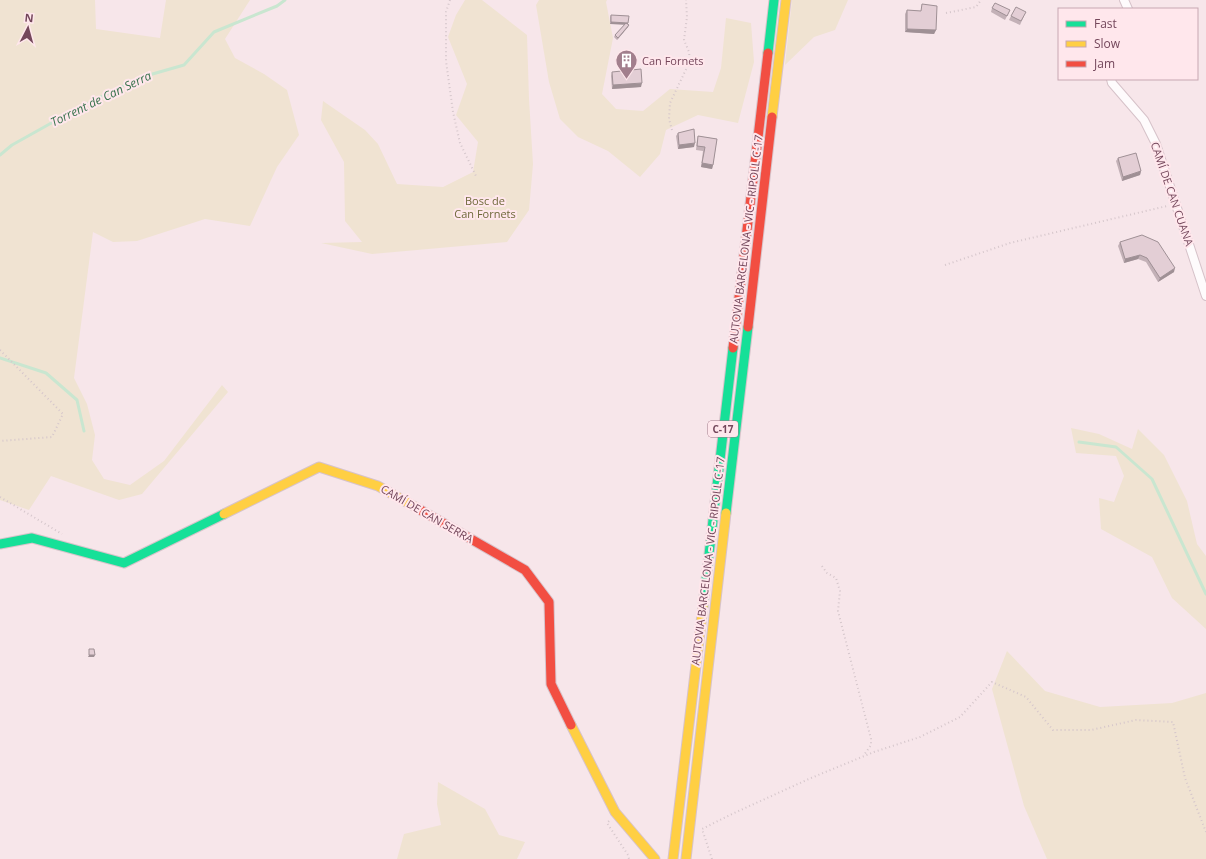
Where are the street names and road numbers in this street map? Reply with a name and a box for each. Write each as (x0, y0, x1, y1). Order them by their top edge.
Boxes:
street label: AUTOVIA BARCELONA - VIC - RIPOLL C-17 (725, 134, 766, 344)
street label: CAMÍ DE CAN CUANA (1148, 140, 1197, 248)
road number: C-17 (708, 421, 738, 437)
street label: AUTOVIA BARCELONA - VIC - RIPOLL C-17 (687, 456, 728, 666)
street label: CAMÍ DE CAN SERRA (378, 481, 476, 546)

